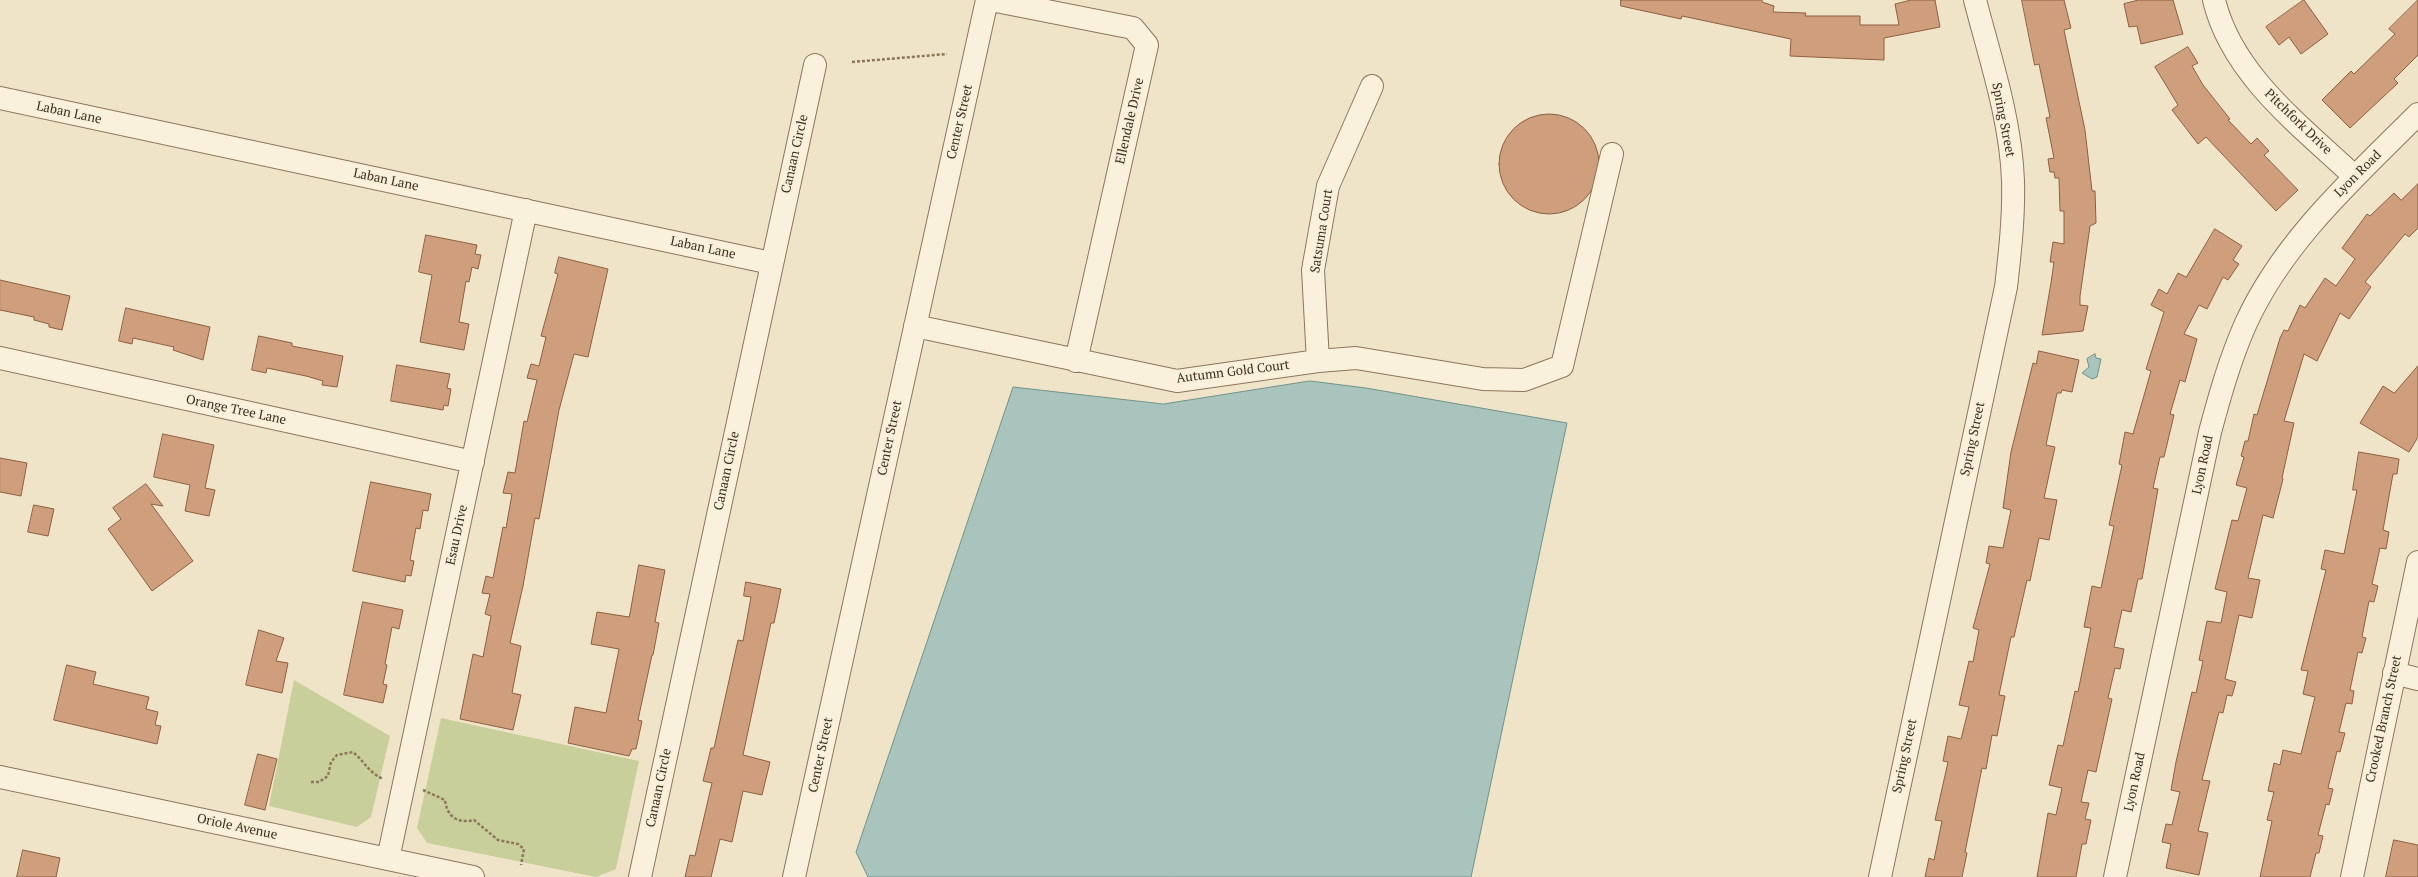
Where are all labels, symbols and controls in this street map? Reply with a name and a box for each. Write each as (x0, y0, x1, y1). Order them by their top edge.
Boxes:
street label: Ellendale Drive (1112, 76, 1148, 166)
street label: Spring Street (1988, 81, 2018, 159)
street label: Center Street (944, 83, 976, 161)
street label: Pitchfork Drive (2261, 86, 2335, 158)
street label: Laban Lane (35, 98, 103, 128)
street label: Canaan Circle (778, 113, 812, 195)
street label: Lyon Road (2331, 147, 2385, 201)
street label: Laban Lane (352, 165, 420, 195)
street label: Satsuma Court (1308, 188, 1336, 274)
street label: Laban Lane (669, 233, 737, 263)
street label: Autumn Gold Court (1176, 357, 1290, 387)
street label: Orange Tree Lane (184, 392, 288, 428)
street label: Center Street (874, 399, 906, 477)
street label: Spring Street (1958, 400, 1988, 478)
street label: Canaan Circle (711, 430, 743, 512)
street label: Lyon Road (2189, 434, 2217, 496)
street label: Esau Drive (443, 503, 471, 567)
street label: Crooked Branch Street (2363, 654, 2405, 784)
street label: Center Street (805, 716, 837, 794)
street label: Spring Street (1890, 717, 1920, 795)
street label: Canaan Circle (643, 747, 675, 829)
street label: Lyon Road (2121, 751, 2149, 813)
street label: Oriole Avenue (195, 811, 279, 843)

